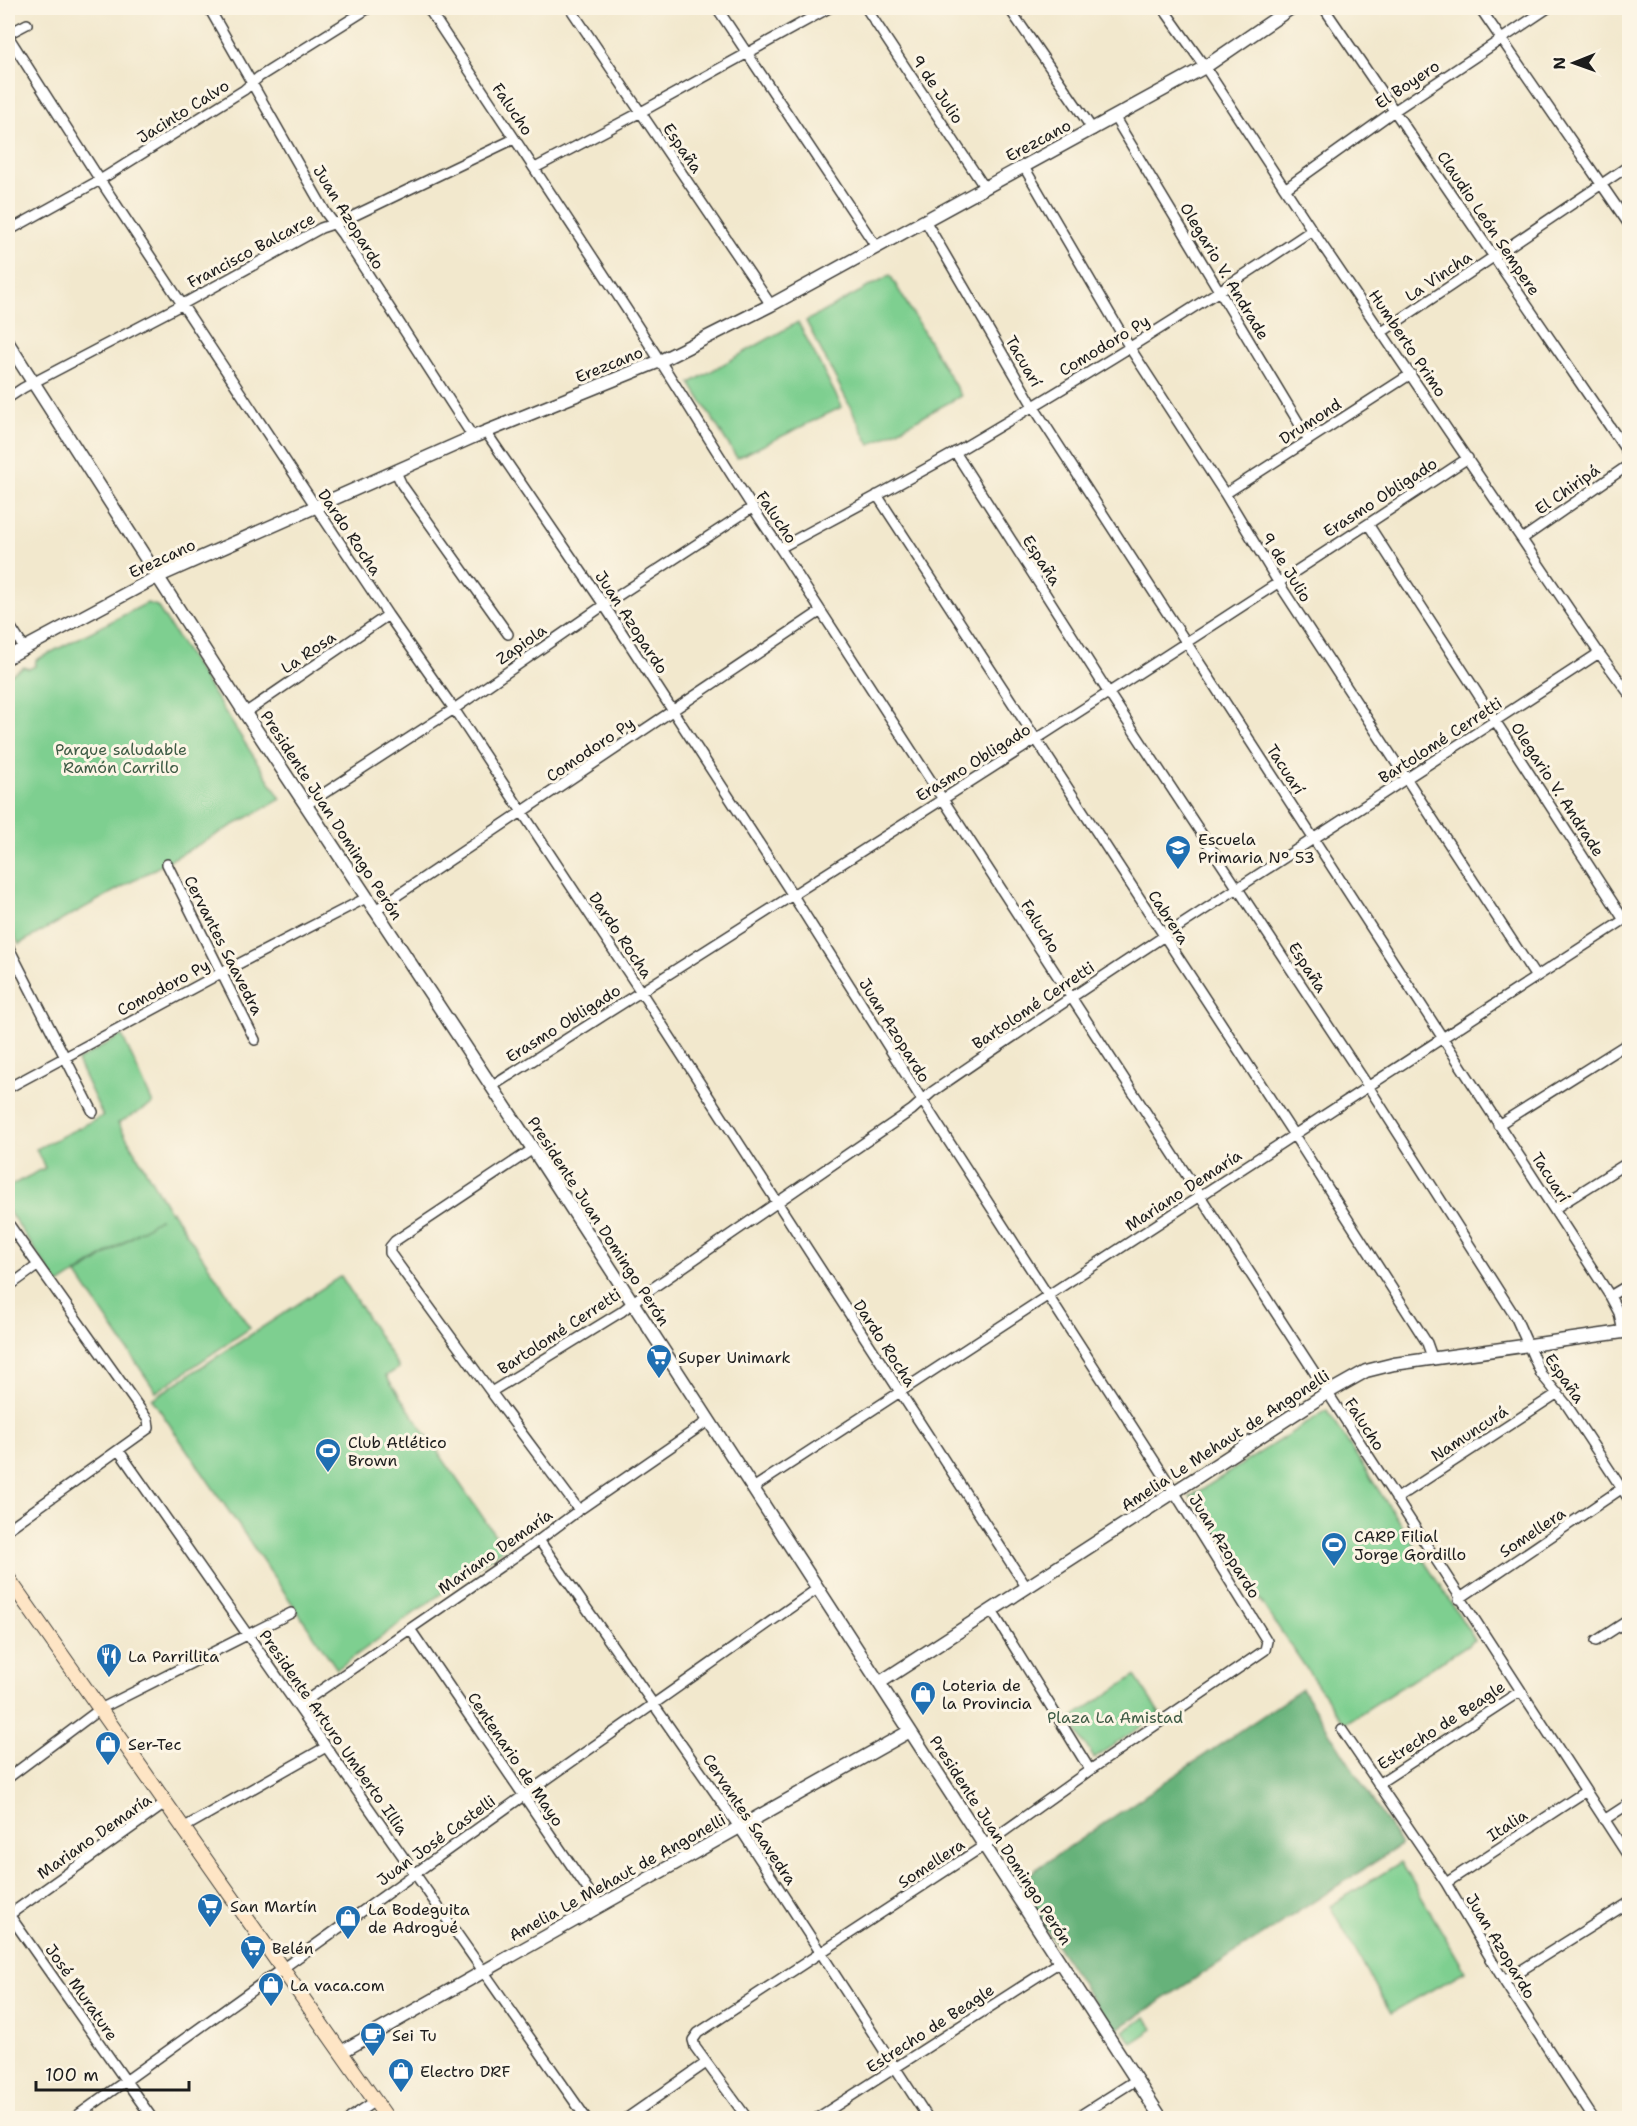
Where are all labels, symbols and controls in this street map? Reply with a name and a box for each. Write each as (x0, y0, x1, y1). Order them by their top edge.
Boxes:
north arrow (1544, 33, 1604, 93)
street label: 9 de Julio (907, 51, 968, 128)
street label: El Boyero (1371, 55, 1444, 114)
text: N (1549, 57, 1570, 70)
street label: Jacinto Calvo (133, 75, 233, 148)
street label: Falucho (487, 79, 538, 140)
street label: Erezcano (1002, 114, 1075, 166)
street label: España (658, 119, 707, 177)
street label: Claudio León Sempere (1432, 147, 1545, 300)
street label: Juan Azopardo (308, 161, 389, 273)
street label: Olegario V. Andrade (1175, 199, 1274, 344)
street label: Francisco Balcarce (184, 208, 319, 293)
street label: La Vincha (1401, 246, 1476, 306)
street label: Humberto Primo (1364, 286, 1451, 401)
street label: Comodoro Py (1055, 310, 1153, 381)
street label: Tacuarí (1001, 332, 1047, 391)
street label: Erezcano (572, 341, 646, 388)
street label: Drumond (1275, 394, 1345, 449)
street label: Erasmo Obligado (1319, 453, 1441, 542)
street label: El Chiripá (1531, 460, 1604, 519)
street label: Dardo Rocha (313, 485, 386, 580)
street label: Falucho (751, 487, 802, 548)
street label: 9 de Julio (1257, 528, 1316, 606)
street label: España (1018, 531, 1066, 590)
street label: Erezcano (126, 534, 199, 583)
street label: Juan Azopardo (590, 567, 673, 678)
street label: Zapiola (492, 620, 551, 669)
street label: La Rosa (277, 626, 340, 678)
street label: Bartolomé Cerretti (1374, 693, 1506, 788)
street label: Presidente Juan Domingo Perón (256, 706, 407, 924)
street label: Comodoro Py (542, 712, 638, 787)
street label: Olegario V. Andrade (1506, 718, 1609, 861)
street label: Erasmo Obligado (912, 719, 1035, 806)
park label: Parque saludable Ramón Carrillo (55, 739, 187, 778)
street label: Tacuarí (1262, 740, 1310, 799)
place label: Escuela Primaria Nº 53 (1198, 829, 1315, 868)
school or university icon: Escuela Primaria Nº 53 (1163, 833, 1193, 871)
street label: Cervantes Saavedra (179, 872, 268, 1019)
street label: Cabrera (1143, 886, 1194, 948)
street label: Dardo Rocha (584, 888, 657, 983)
street label: Falucho (1016, 896, 1065, 957)
street label: España (1284, 938, 1332, 997)
street label: Comodoro Py (113, 954, 213, 1021)
street label: Bartolomé Cerretti (968, 957, 1099, 1054)
street label: Juan Azopardo (854, 974, 935, 1086)
street label: Erasmo Obligado (502, 980, 625, 1067)
street label: Presidente Juan Domingo Perón (523, 1112, 674, 1330)
street label: Mariano Demaría (1121, 1145, 1246, 1236)
street label: Tacuarí (1527, 1148, 1575, 1207)
street label: Bartolomé Cerretti (493, 1284, 625, 1379)
street label: Dardo Rocha (849, 1296, 921, 1391)
supermarket icon: Super Unimark (644, 1342, 674, 1380)
place label: Super Unimark (678, 1347, 791, 1368)
street label: España (1540, 1349, 1589, 1407)
street label: Amelia Le Mehaut de Angonelli (1117, 1365, 1334, 1516)
street label: Falucho (1340, 1394, 1389, 1455)
street label: Namuncurá (1427, 1401, 1512, 1466)
place label: Club Atlético Brown (348, 1432, 447, 1471)
sports icon: Club Atlético Brown (313, 1436, 343, 1474)
street label: Juan Azopardo (1184, 1490, 1265, 1602)
street label: Somellera (1495, 1503, 1570, 1562)
street label: Mariano Demaría (434, 1504, 557, 1599)
place label: CARP Filial Jorge Gordillo (1354, 1526, 1466, 1565)
sports icon: CARP Filial Jorge Gordillo (1319, 1530, 1349, 1568)
street label: Presidente Arturo Umberto Illia (254, 1626, 413, 1839)
restaurant icon: La Parrillita (94, 1641, 124, 1679)
place label: La Parrillita (128, 1646, 219, 1667)
place label: Loteria de la Provincia (942, 1675, 1032, 1714)
street label: Estrecho de Beagle (1373, 1676, 1509, 1775)
shop icon: Loteria de la Provincia (908, 1679, 938, 1717)
street label: Centenario de Mayo (463, 1688, 568, 1830)
park label: Plaza La Amistad (1047, 1707, 1183, 1728)
shop icon: Ser-Tec (93, 1729, 123, 1767)
street label: Presidente Juan Domingo Perón (925, 1731, 1076, 1949)
place label: Ser-Tec (128, 1734, 182, 1755)
street label: Cervantes Saavedra (698, 1750, 801, 1889)
street label: Mariano Demaría (33, 1789, 156, 1884)
street label: Juan José Castelli (373, 1790, 500, 1890)
street label: Italia (1483, 1805, 1531, 1846)
street label: Amelia Le Mehaut de Angonelli (505, 1809, 729, 1946)
street label: Somellera (894, 1834, 969, 1893)
street label: Juan Azopardo (1461, 1890, 1540, 2003)
supermarket icon: San Martín (195, 1891, 225, 1929)
place label: San Martín (230, 1896, 317, 1917)
place label: La Bodeguita de Adrogué (368, 1899, 470, 1938)
shop icon: La Bodeguita de Adrogué (333, 1903, 363, 1941)
supermarket icon: Belén (238, 1933, 268, 1971)
place label: Belén (272, 1938, 314, 1959)
street label: José Murature (41, 1940, 123, 2045)
shop icon: La vaca.com (256, 1970, 286, 2008)
place label: La vaca.com (290, 1975, 385, 1996)
street label: Estrecho de Beagle (862, 1979, 998, 2078)
cafe icon: Sei Tu (358, 2020, 388, 2058)
place label: Sei Tu (392, 2025, 437, 2046)
scale bar (36, 2054, 189, 2092)
shop icon: Electro DRF (386, 2056, 416, 2094)
place label: Electro DRF (420, 2061, 511, 2082)
text: 100 m (45, 2063, 99, 2087)

